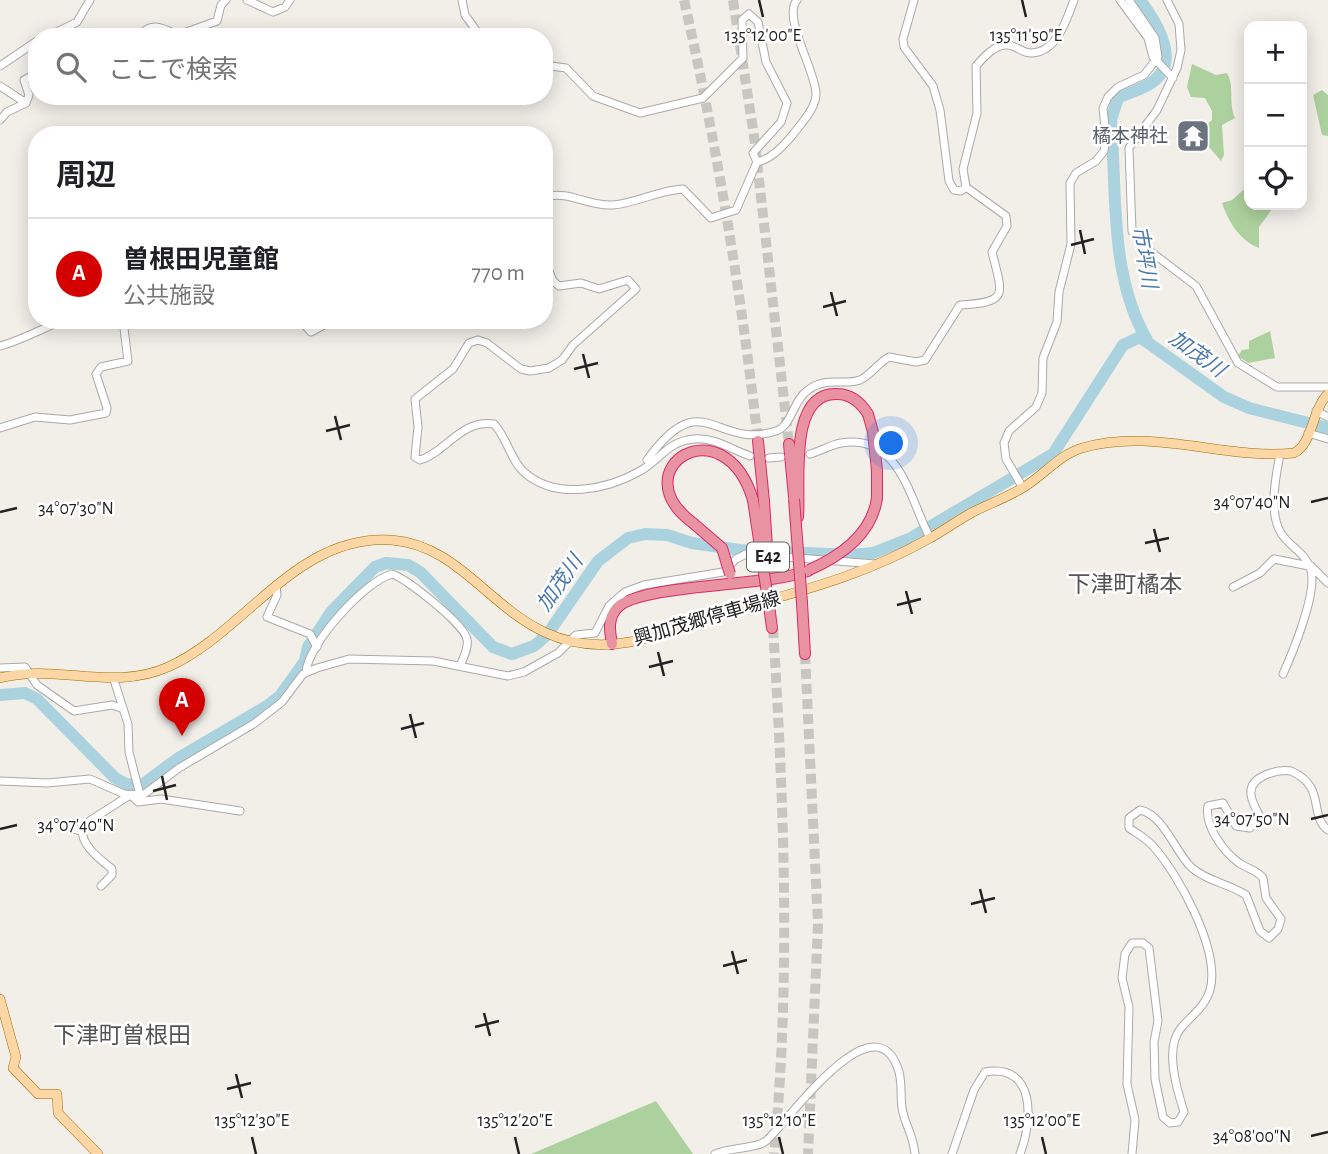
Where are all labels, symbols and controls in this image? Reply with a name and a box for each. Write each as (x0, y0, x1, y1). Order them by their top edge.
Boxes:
map controls (1244, 21, 1307, 210)
button: + (1244, 21, 1307, 84)
text: 135°12'00"E (725, 27, 802, 45)
text: 135°11'50"E (990, 27, 1063, 45)
search box (28, 28, 553, 105)
icon: search (52, 48, 90, 86)
text: ここで検索 (108, 57, 238, 83)
button: − (1244, 84, 1307, 147)
temple icon: 橘本神社 (1174, 117, 1212, 155)
place label: 橘本神社 (1092, 125, 1168, 146)
button: locate (1244, 147, 1307, 210)
text: 周辺 (56, 161, 116, 191)
water label: 市坪川 (1128, 224, 1161, 292)
text: 曽根田児童館 (123, 247, 279, 273)
text: A (72, 262, 86, 285)
text: 770 m (471, 262, 525, 285)
text: 公共施設 (123, 285, 215, 308)
water label: 加茂川 (1165, 326, 1231, 382)
your location (874, 426, 908, 460)
text: 34°07'40"N (1214, 494, 1290, 512)
text: 34°07'30"N (38, 500, 114, 518)
road number: E42 (747, 542, 789, 572)
water label: 加茂川 (533, 549, 588, 615)
district label: 下津町橘本 (1068, 572, 1183, 597)
street label: 興加茂郷停車場線 (631, 587, 783, 649)
pin: A (159, 678, 205, 736)
text: 34°07'50"N (1214, 811, 1290, 829)
text: 34°07'40"N (38, 817, 114, 835)
district label: 下津町曽根田 (53, 1023, 191, 1048)
text: 135°12'30"E (215, 1112, 290, 1130)
text: 135°12'20"E (477, 1112, 553, 1130)
text: 135°12'10"E (742, 1112, 816, 1130)
text: 135°12'00"E (1004, 1112, 1081, 1130)
text: 34°08'00"N (1213, 1128, 1291, 1146)

